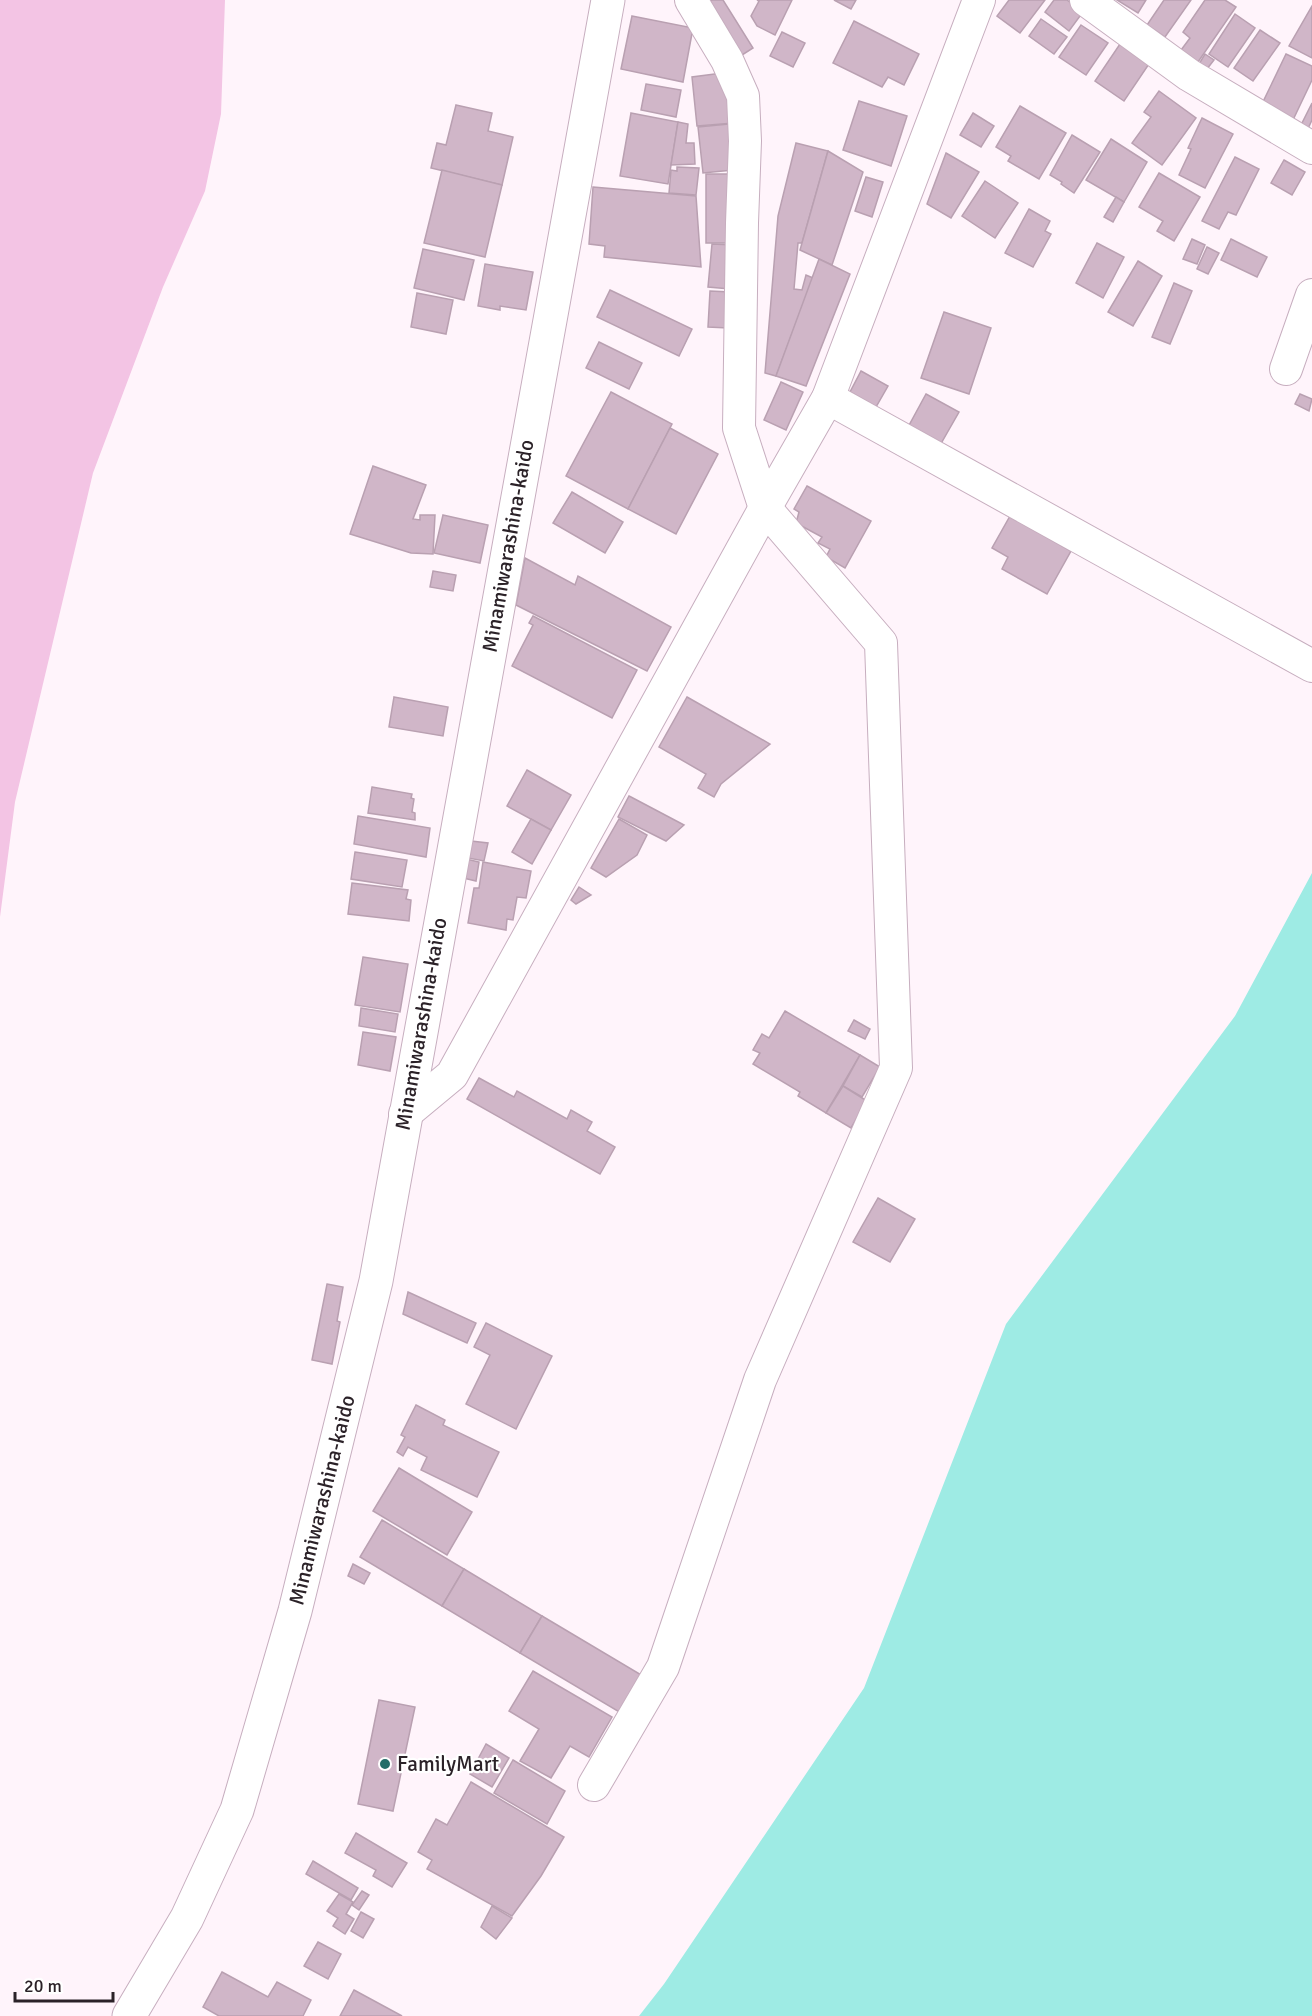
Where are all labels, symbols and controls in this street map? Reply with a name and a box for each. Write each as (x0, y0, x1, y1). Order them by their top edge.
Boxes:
street label: Minamiwarashina-kaido (476, 438, 540, 654)
street label: Minamiwarashina-kaido (389, 916, 453, 1132)
street label: Minamiwarashina-kaido (283, 1392, 361, 1608)
place label: FamilyMart (397, 1751, 499, 1777)
marker: FamilyMart (378, 1757, 392, 1771)
scale bar (15, 1965, 112, 2003)
text: 20 m (24, 1975, 62, 1997)

